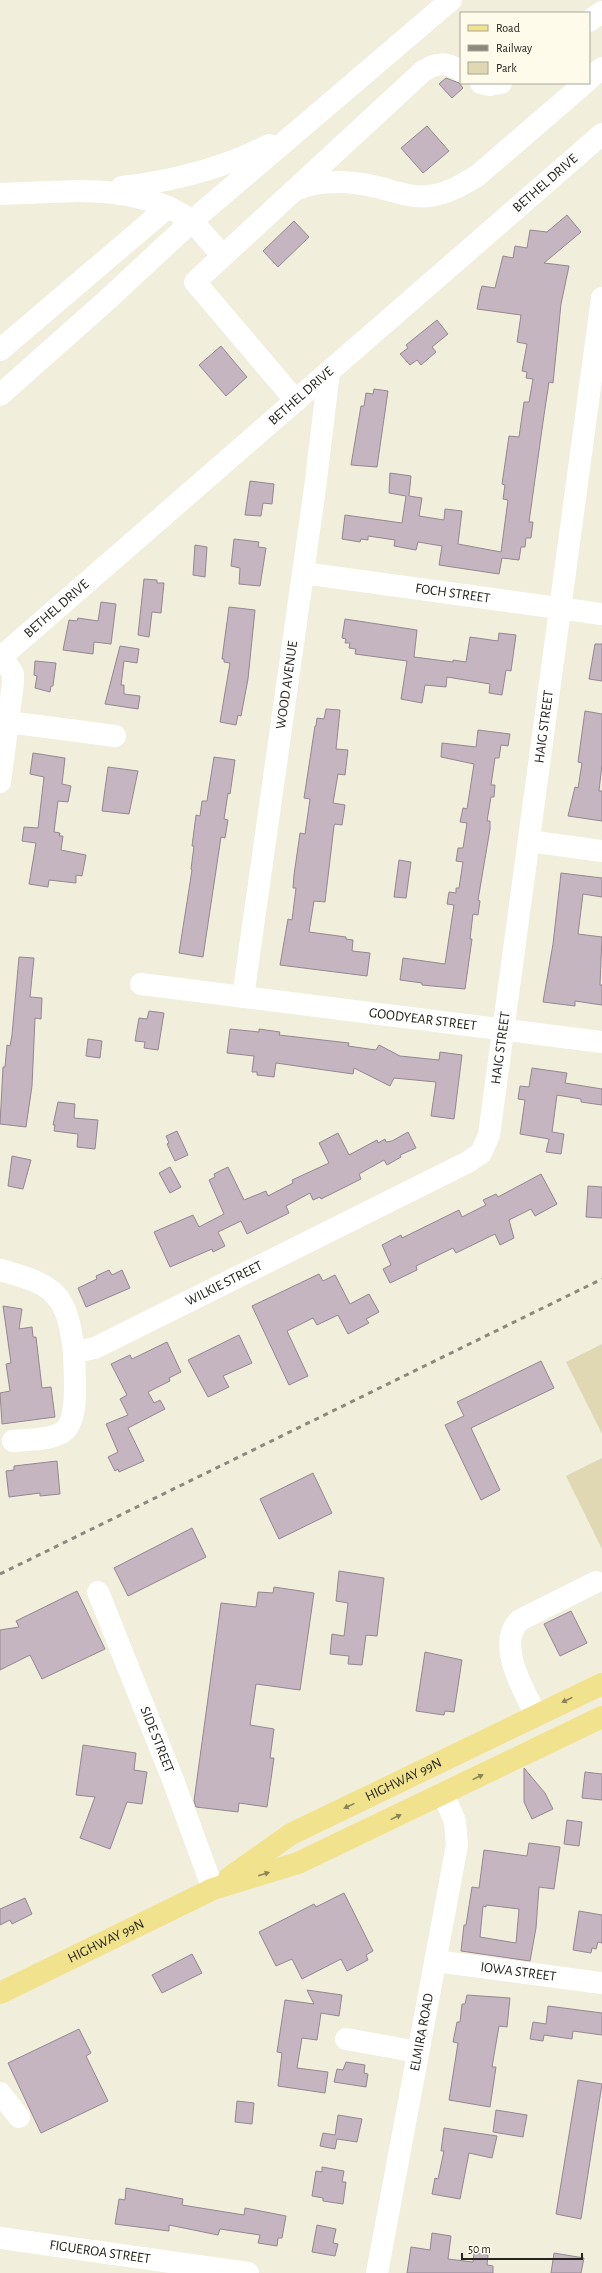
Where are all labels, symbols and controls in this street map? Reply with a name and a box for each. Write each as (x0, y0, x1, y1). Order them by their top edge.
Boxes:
legend (460, 12, 590, 84)
text: Road (496, 22, 520, 34)
text: Railway (496, 42, 532, 55)
text: Park (496, 62, 517, 74)
street label: BETHEL DRIVE (510, 151, 581, 215)
street label: BETHEL DRIVE (266, 364, 336, 428)
street label: BETHEL DRIVE (22, 577, 92, 641)
street label: FOCH STREET (414, 581, 491, 606)
street label: WOOD AVENUE (274, 640, 300, 730)
street label: HAIG STREET (532, 689, 556, 764)
street label: GOODYEAR STREET (368, 1006, 478, 1033)
street label: HAIG STREET (489, 1011, 513, 1085)
street label: WILKIE STREET (183, 1259, 265, 1309)
one-way arrow (561, 1697, 573, 1703)
street label: SIDE STREET (137, 1705, 176, 1775)
street label: HIGHWAY 99N (363, 1755, 444, 1804)
one-way arrow (472, 1774, 484, 1780)
one-way arrow (343, 1803, 355, 1809)
one-way arrow (390, 1814, 401, 1820)
one-way arrow (258, 1871, 270, 1877)
street label: HIGHWAY 99N (66, 1917, 146, 1966)
street label: IOWA STREET (480, 1960, 557, 1984)
street label: ELMIRA ROAD (408, 1992, 436, 2072)
scale bar (462, 2235, 582, 2261)
street label: FIGUEROA STREET (49, 2238, 151, 2266)
text: 50 m (468, 2243, 491, 2255)

